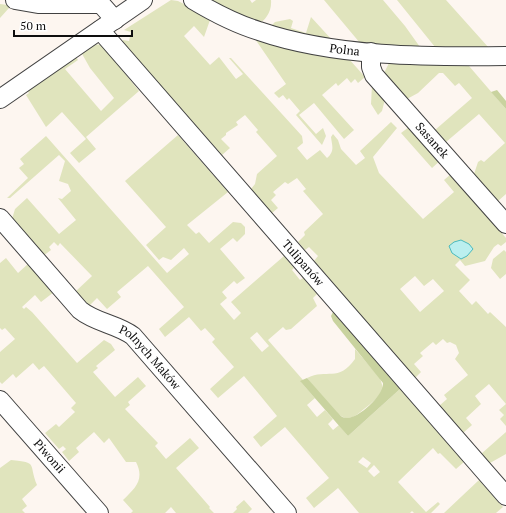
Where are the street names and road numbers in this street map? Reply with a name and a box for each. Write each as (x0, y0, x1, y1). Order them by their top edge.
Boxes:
street label: Polna (329, 40, 361, 59)
street label: Sasanek (412, 119, 453, 162)
street label: Tulipanów (279, 236, 328, 289)
street label: Polnych Maków (117, 321, 184, 392)
street label: Piwonii (31, 436, 69, 477)

